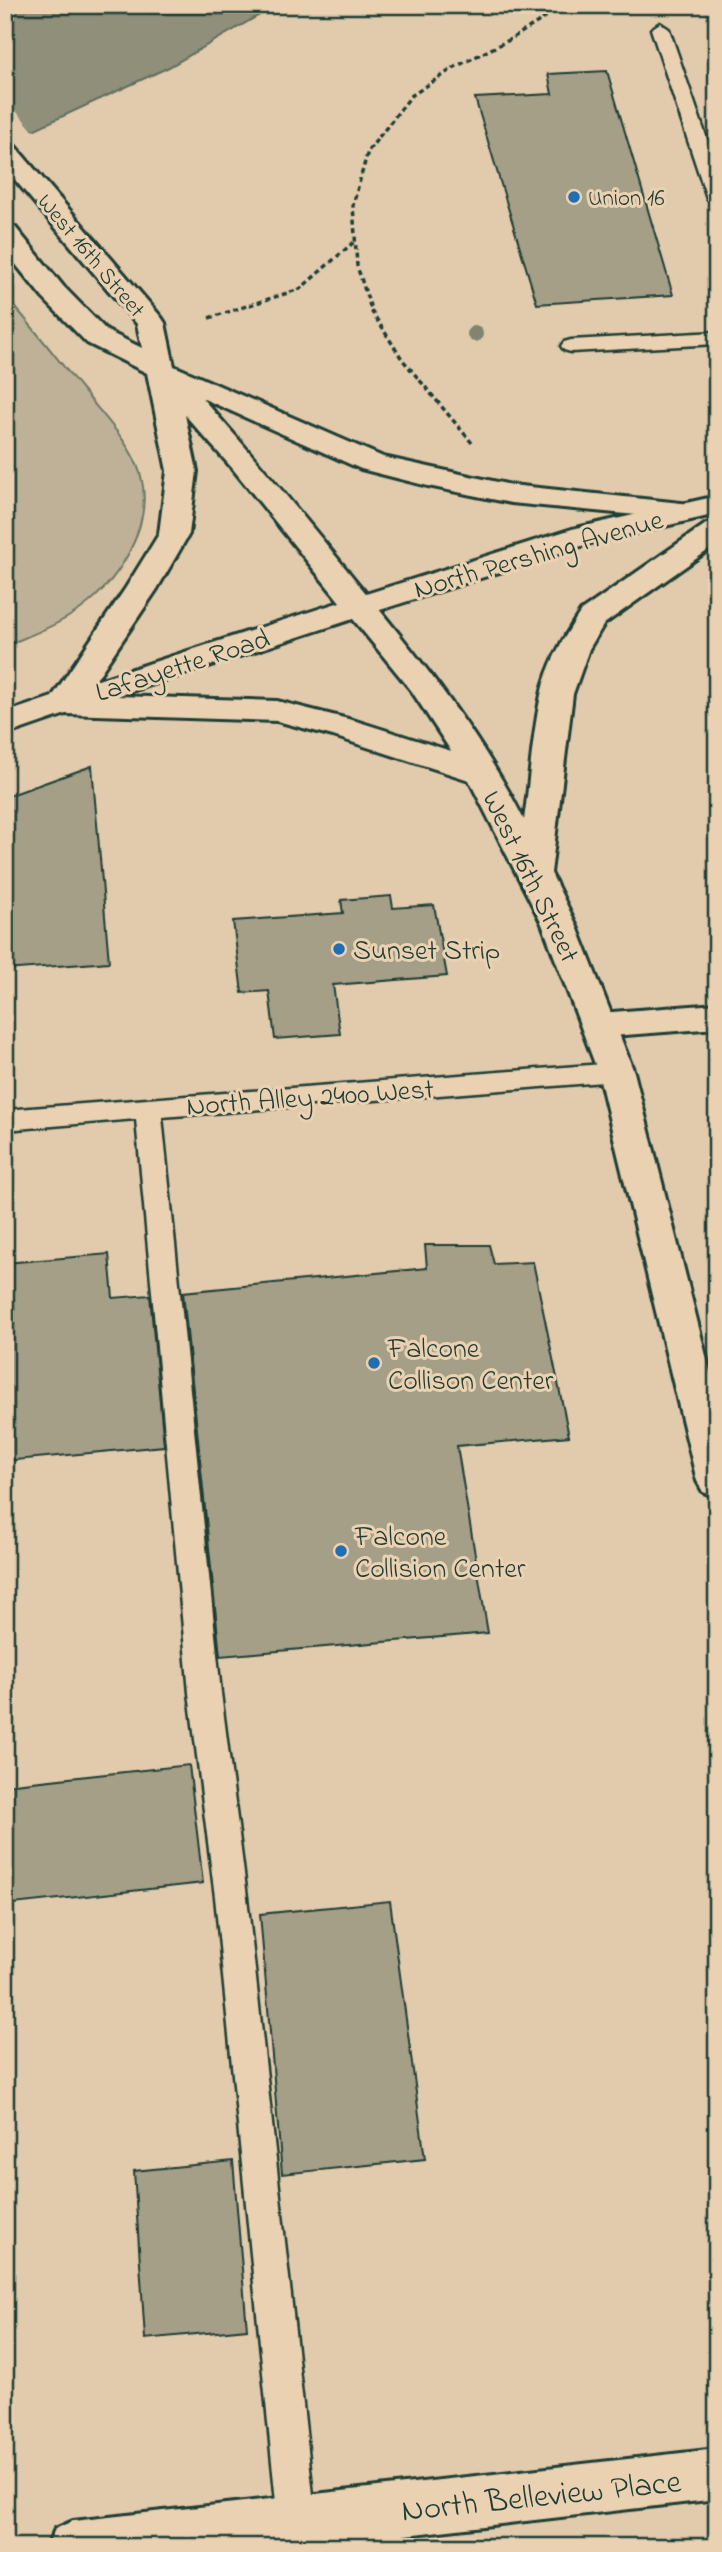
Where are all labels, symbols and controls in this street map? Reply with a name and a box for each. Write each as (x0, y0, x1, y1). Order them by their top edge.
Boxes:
place label: Union 16 (588, 183, 665, 216)
street label: West 16th Street (28, 187, 152, 326)
marker: Union 16 (566, 189, 582, 205)
street label: North Pershing Avenue (410, 501, 669, 612)
street label: Lafayette Road (91, 620, 276, 715)
street label: West 16th Street (470, 785, 588, 970)
place label: Sunset Strip (353, 932, 500, 973)
marker: Sunset Strip (331, 941, 347, 957)
street label: North Alley 2400 West (185, 1070, 435, 1129)
place label: Falcone Collison Center (387, 1330, 554, 1403)
marker: Falcone Collison Center (366, 1355, 382, 1371)
place label: Falcone Collision Center (354, 1518, 526, 1591)
marker: Falcone Collision Center (333, 1543, 349, 1559)
street label: North Belleview Place (399, 2459, 684, 2537)

